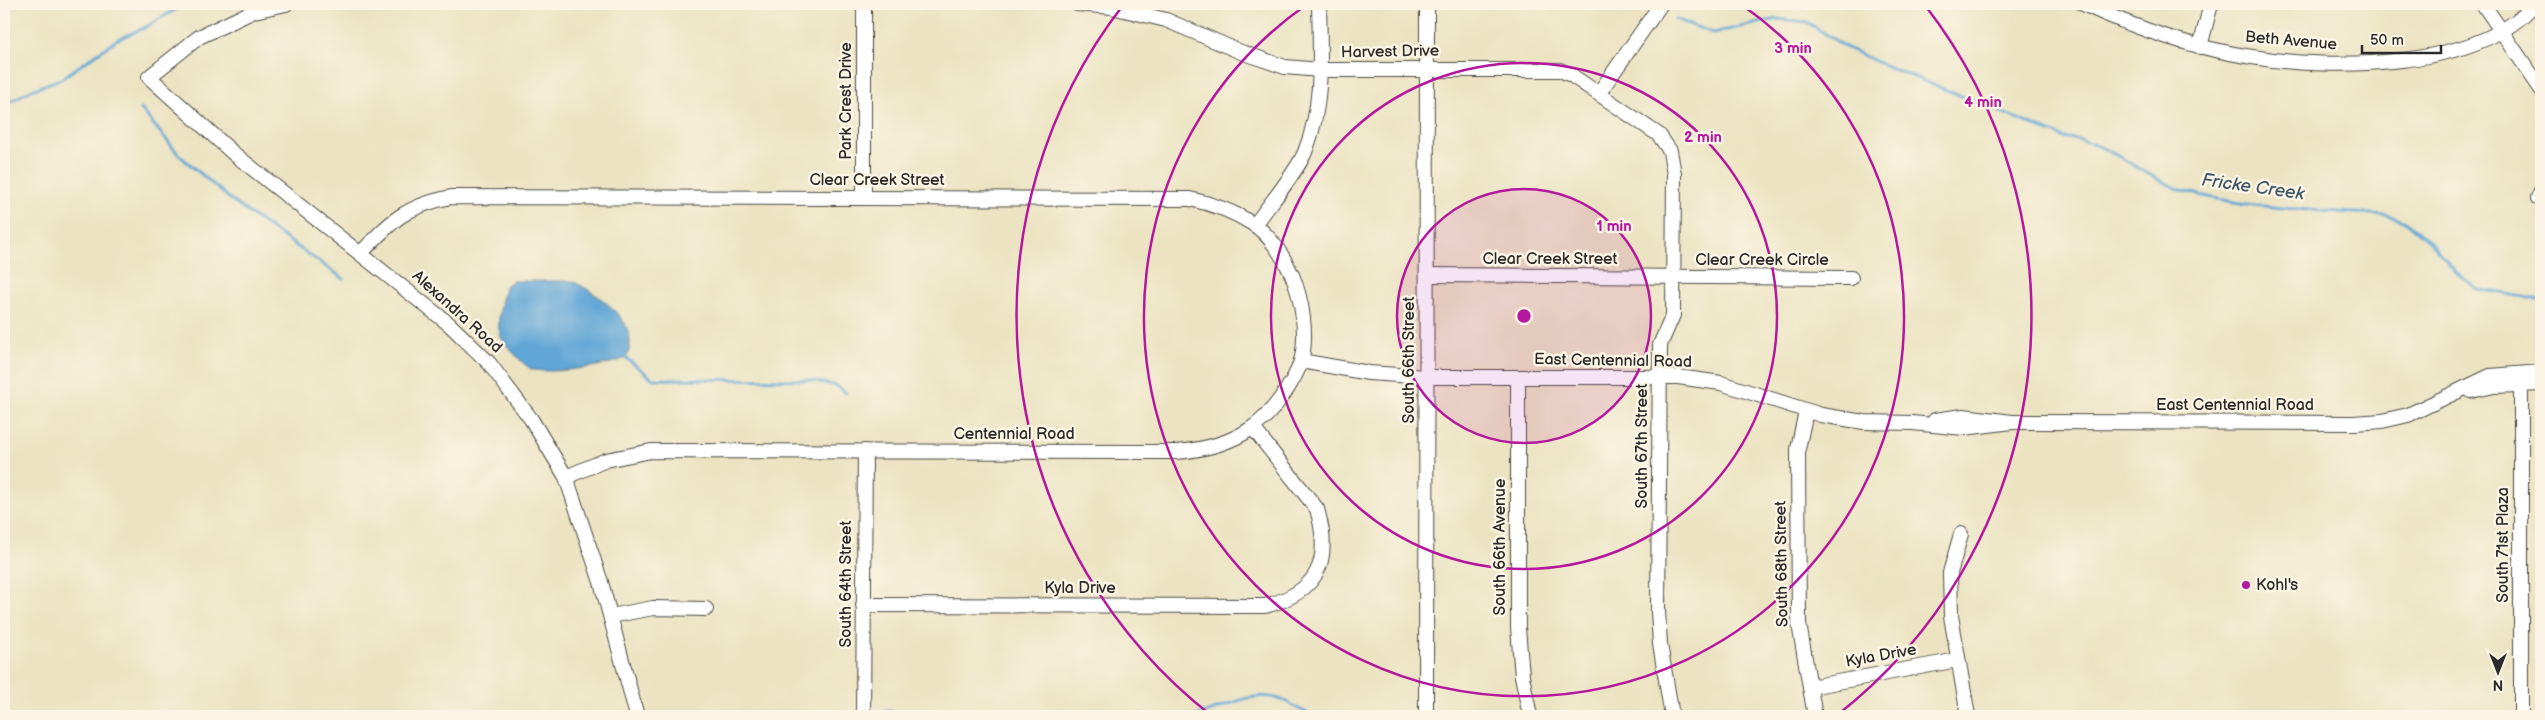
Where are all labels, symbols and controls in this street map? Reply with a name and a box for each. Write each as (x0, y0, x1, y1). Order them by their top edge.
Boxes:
scale bar (2362, 22, 2441, 54)
street label: Beth Avenue (2244, 28, 2338, 55)
text: 50 m (2370, 31, 2404, 50)
text: 3 min (1774, 39, 1812, 58)
street label: Park Crest Drive (837, 42, 856, 160)
street label: Harvest Drive (1341, 42, 1440, 62)
text: 4 min (1964, 93, 2002, 112)
text: 2 min (1684, 128, 1722, 147)
water label: Fricke Creek (2200, 169, 2307, 205)
street label: Clear Creek Street (809, 171, 945, 190)
text: 1 min (1596, 217, 1632, 236)
street label: Clear Creek Street (1482, 250, 1618, 269)
street label: Clear Creek Circle (1695, 251, 1829, 270)
street label: Alexandra Road (408, 267, 506, 357)
street label: South 66th Street (1400, 296, 1419, 423)
centre of rings (1515, 307, 1533, 325)
street label: East Centennial Road (1534, 350, 1692, 372)
street label: South 67th Street (1633, 383, 1652, 508)
street label: East Centennial Road (2156, 396, 2314, 415)
street label: Centennial Road (953, 425, 1075, 444)
street label: South 66th Avenue (1491, 478, 1510, 615)
street label: South 71st Plaza (2494, 487, 2513, 603)
street label: South 68th Street (1771, 501, 1793, 627)
street label: South 64th Street (837, 521, 856, 647)
place label: Kohl's (2256, 576, 2298, 595)
street label: Kyla Drive (1044, 579, 1116, 598)
marker: Kohl's (2240, 579, 2252, 591)
street label: Kyla Drive (1844, 640, 1918, 672)
north arrow (2472, 648, 2522, 698)
text: N (2493, 676, 2503, 693)

